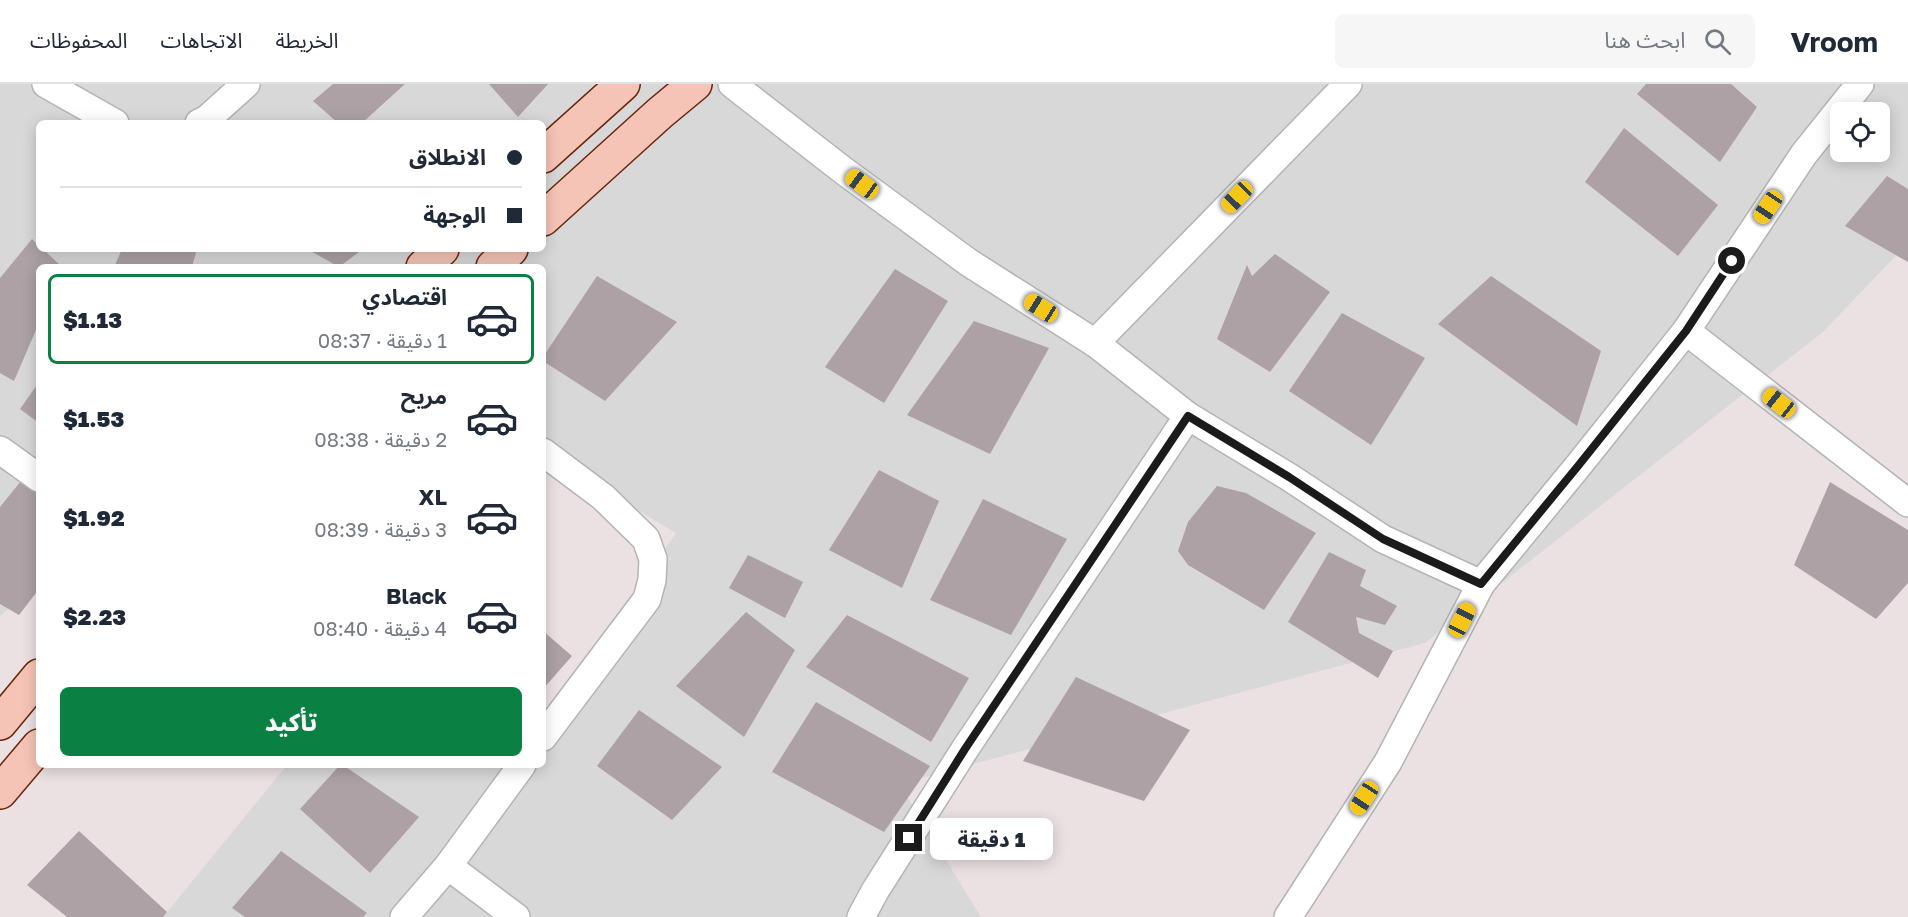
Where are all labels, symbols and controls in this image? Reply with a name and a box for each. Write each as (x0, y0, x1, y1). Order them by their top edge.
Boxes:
search box (1335, 14, 1755, 68)
icon: search (1701, 25, 1734, 58)
text: Vroom (1791, 25, 1878, 58)
text: ابحث هنا (1604, 26, 1686, 53)
text: المحفوظات (30, 27, 127, 53)
text: الاتجاهات (160, 27, 242, 53)
text: الخريطة (275, 27, 338, 53)
map controls (1830, 102, 1890, 162)
button: locate (1830, 102, 1890, 162)
text: الانطلاق (409, 143, 486, 170)
car (842, 166, 882, 202)
car (1218, 178, 1256, 216)
car (1750, 187, 1786, 227)
text: الوجهة (423, 201, 486, 228)
route start (1718, 247, 1745, 274)
text: اقتصادي (362, 283, 447, 310)
car (1021, 291, 1061, 325)
icon: car (465, 292, 519, 346)
text: $1.13 (63, 306, 122, 333)
text: 1 دقيقة · 08:37 (318, 328, 447, 352)
text: مريح (401, 382, 447, 409)
car (1759, 385, 1799, 421)
icon: car (465, 391, 519, 445)
text: $1.53 (63, 405, 124, 432)
text: 2 دقيقة · 08:38 (314, 427, 447, 451)
text: XL (419, 483, 447, 510)
icon: car (465, 490, 519, 544)
text: $1.92 (63, 504, 125, 531)
text: 3 دقيقة · 08:39 (314, 517, 447, 541)
text: Black (386, 582, 447, 609)
icon: car (465, 589, 519, 643)
car (1446, 600, 1478, 640)
text: $2.23 (63, 603, 126, 630)
text: 4 دقيقة · 08:40 (313, 616, 447, 640)
button: تأكيد (60, 687, 522, 756)
car (1347, 778, 1381, 818)
callout: 1 دقيقة (930, 817, 1053, 859)
route end (895, 824, 922, 851)
text: 1 دقيقة (958, 827, 1025, 851)

